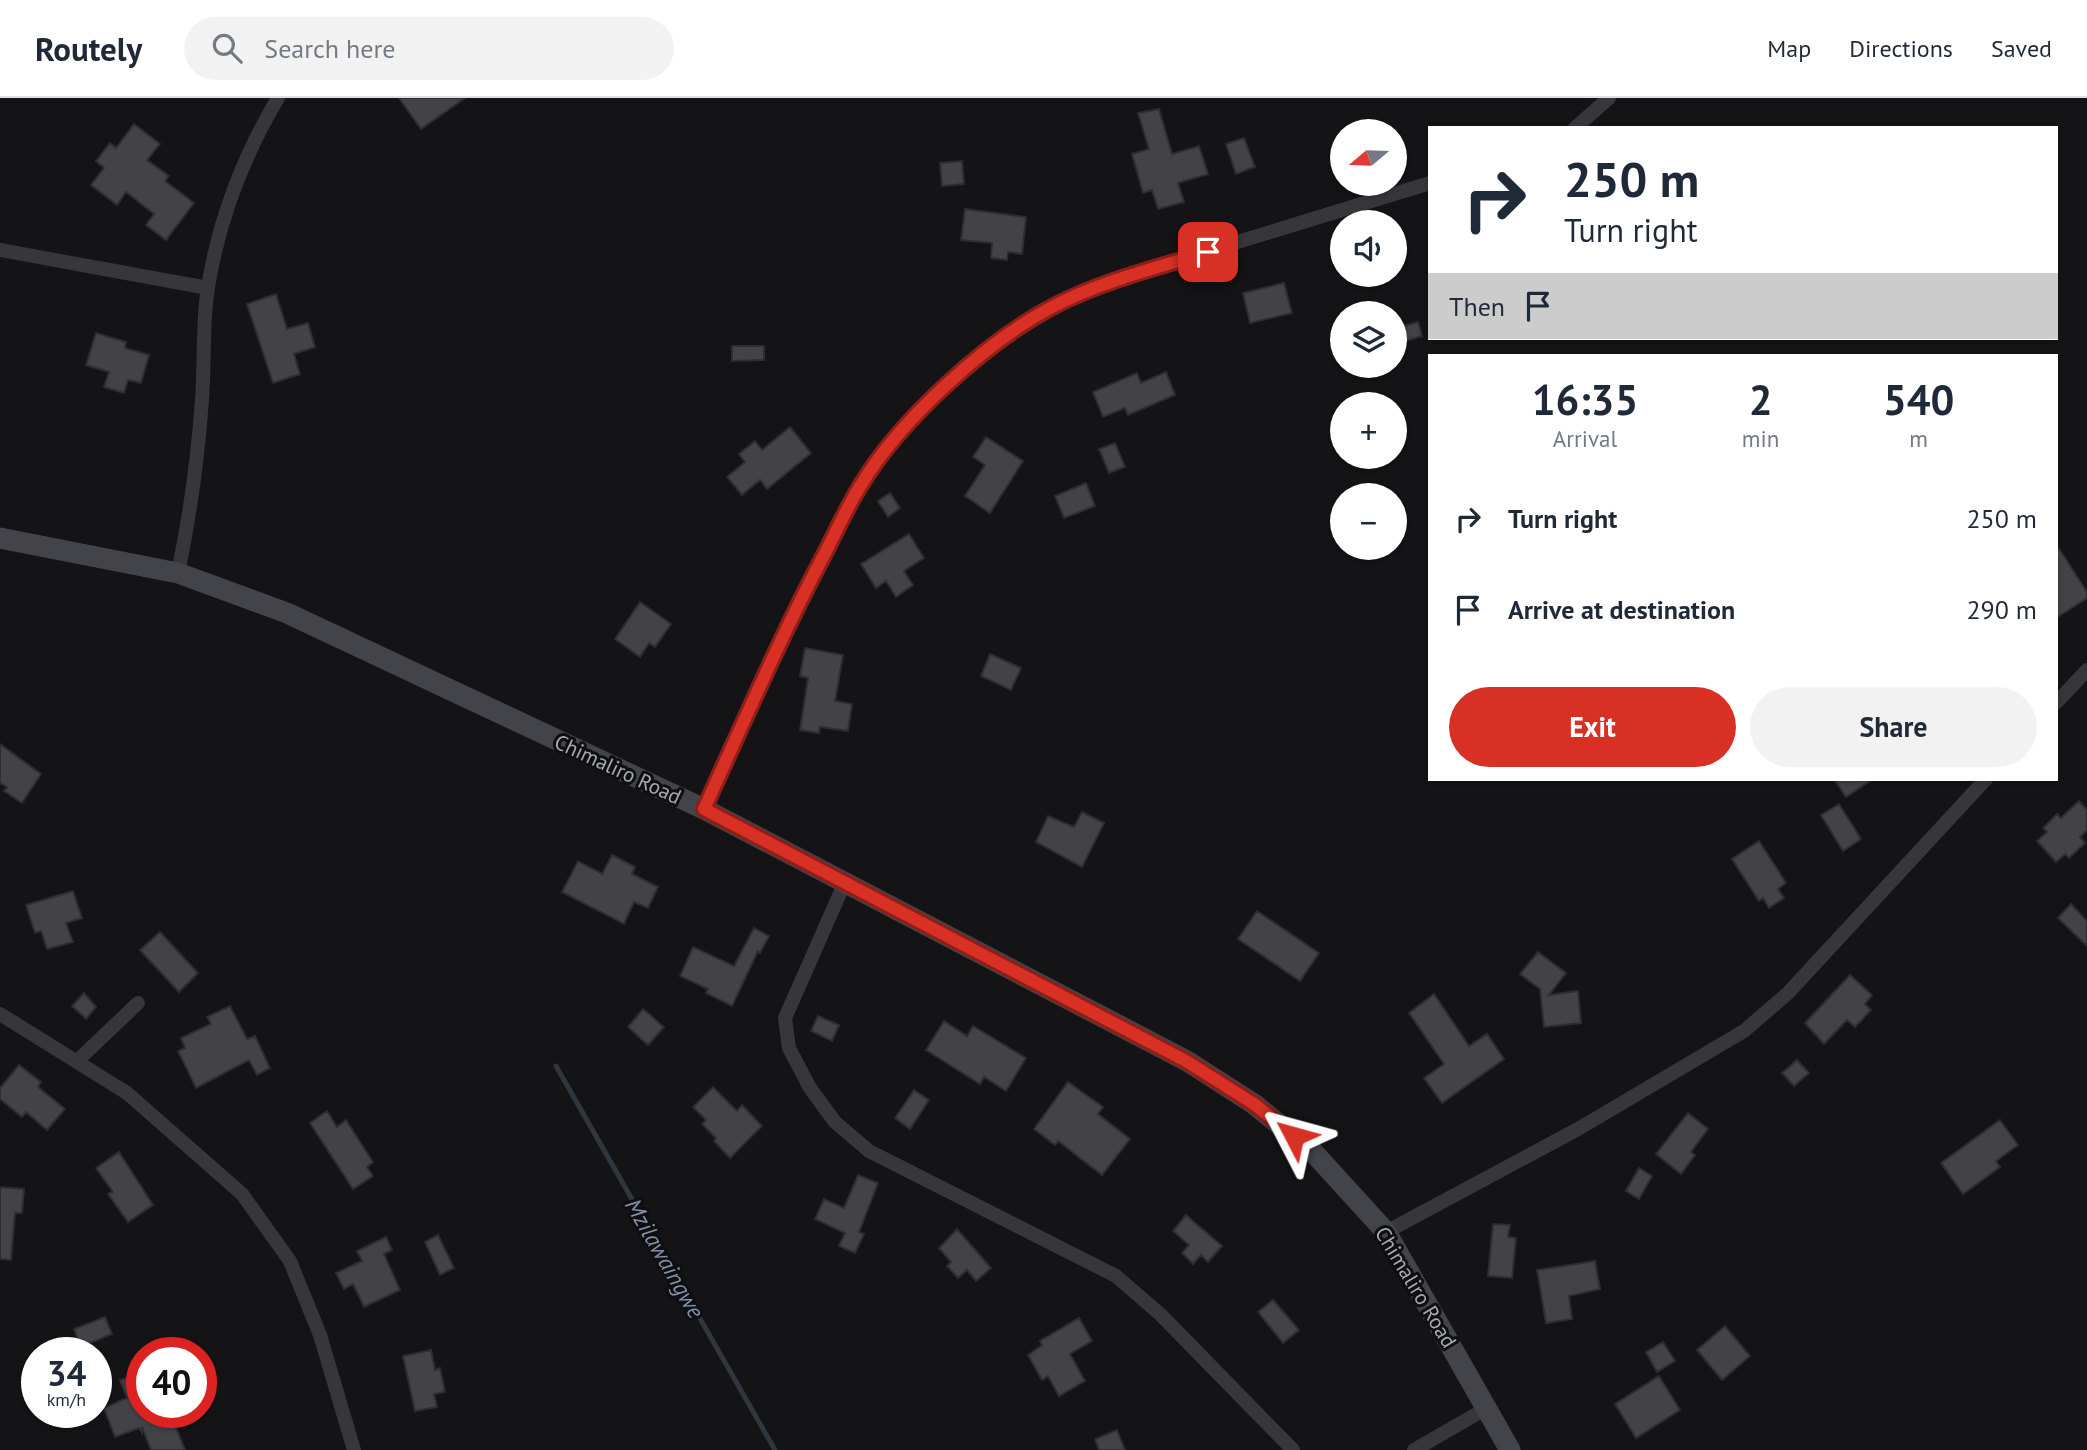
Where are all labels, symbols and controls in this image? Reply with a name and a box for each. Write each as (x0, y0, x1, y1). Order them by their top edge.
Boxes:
search box (184, 17, 674, 80)
text: Routely (35, 27, 142, 70)
icon: search (208, 29, 246, 67)
text: Search here (264, 32, 395, 65)
text: Map (1767, 33, 1811, 64)
text: Directions (1849, 33, 1953, 64)
text: Saved (1991, 33, 2052, 64)
north arrow (1330, 119, 1407, 196)
map controls (1330, 119, 1407, 560)
text: 250 m (1564, 147, 1699, 211)
icon: right (1449, 154, 1540, 245)
text: Turn right (1564, 209, 1698, 251)
button: sound (1330, 210, 1407, 287)
pin (1178, 222, 1238, 282)
icon: arrive (1189, 233, 1227, 271)
icon: arrive (1519, 287, 1557, 325)
text: Then (1449, 290, 1505, 323)
button: layers (1330, 301, 1407, 378)
text: 16:35 (1532, 372, 1638, 427)
text: 2 (1749, 372, 1772, 427)
text: 540 (1883, 372, 1954, 427)
button: + (1330, 392, 1407, 469)
text: Arrival (1553, 424, 1617, 453)
text: min (1742, 424, 1779, 453)
text: m (1909, 424, 1928, 453)
button: − (1330, 483, 1407, 560)
icon: right (1449, 500, 1487, 538)
text: Turn right (1508, 502, 1617, 535)
text: 250 m (1966, 502, 2037, 535)
icon: arrive (1449, 591, 1487, 629)
text: Arrive at destination (1508, 593, 1735, 626)
text: 290 m (1966, 593, 2037, 626)
button: Exit (1449, 687, 1736, 767)
button: Share (1750, 687, 2037, 767)
street label: Chimaliro Road (550, 728, 686, 810)
position arrow (1257, 1099, 1331, 1173)
water label: Mzilawaingwe (619, 1193, 711, 1323)
street label: Chimaliro Road (1369, 1221, 1463, 1353)
speed limit sign: 40 (126, 1337, 217, 1428)
text: 34 (47, 1350, 86, 1396)
text: km/h (47, 1388, 86, 1411)

